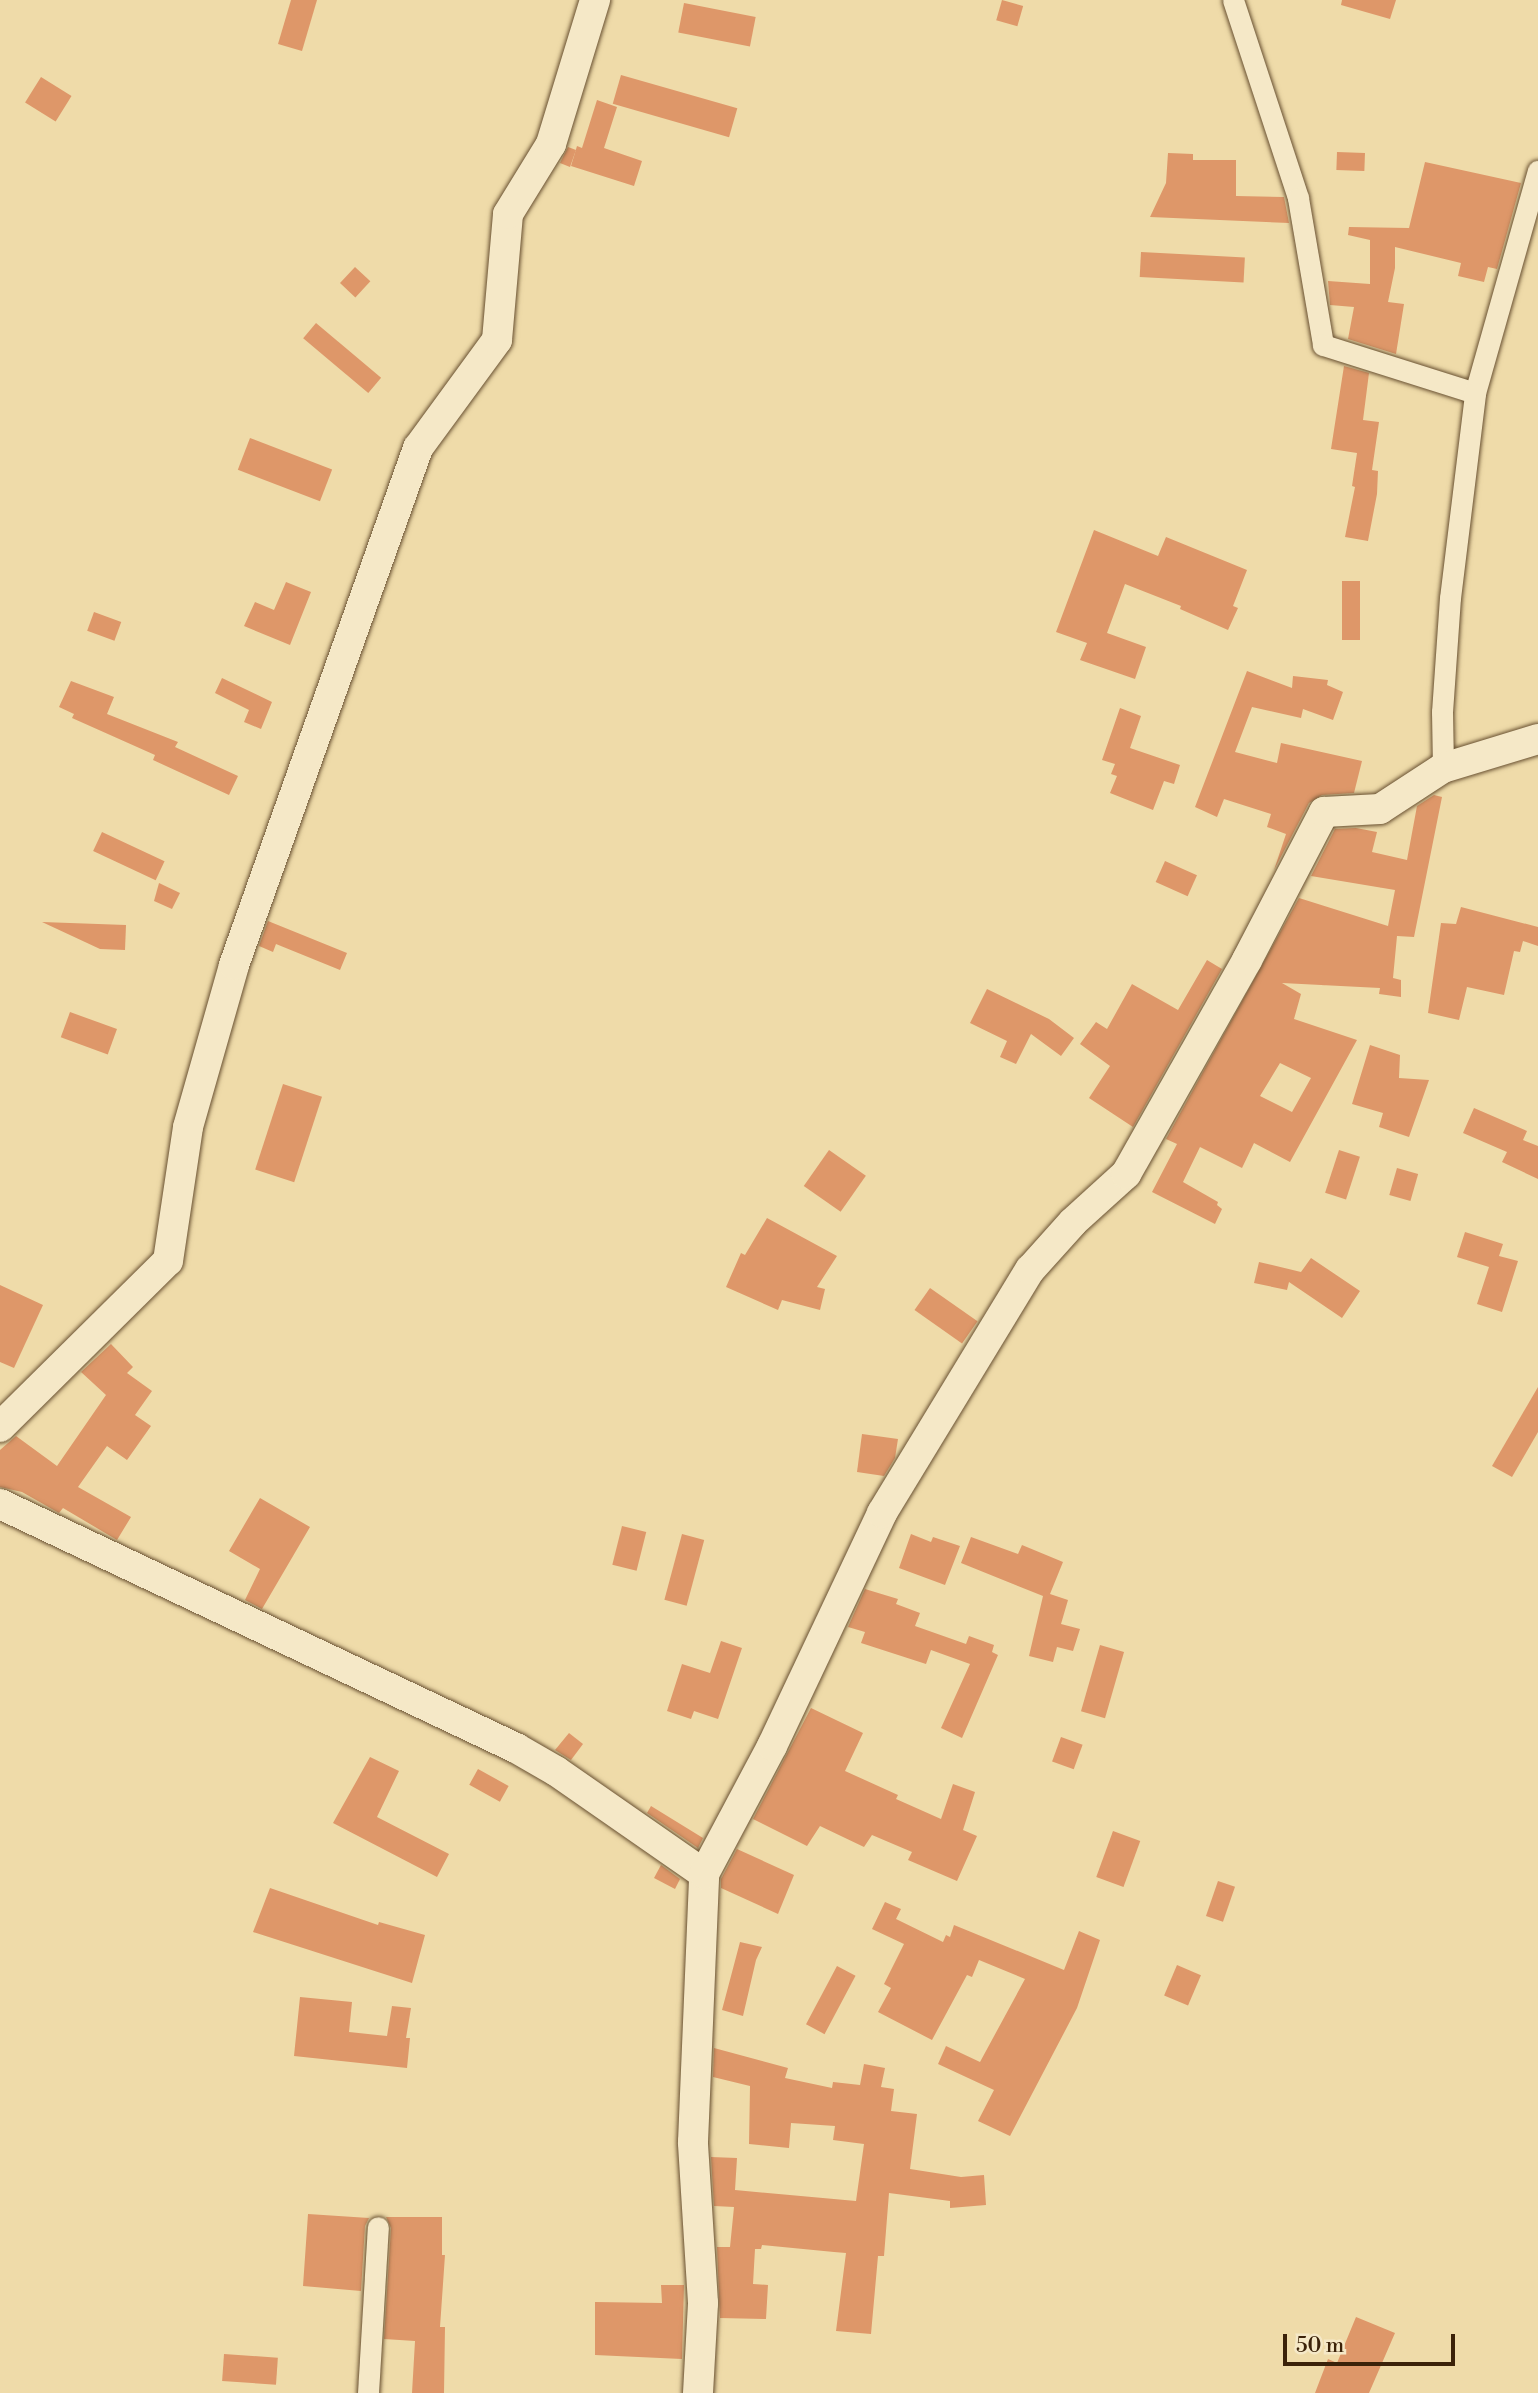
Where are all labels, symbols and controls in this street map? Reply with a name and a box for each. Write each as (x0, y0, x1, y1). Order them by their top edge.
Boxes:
scale bar (1286, 2320, 1458, 2364)
text: 50 m (1296, 2333, 1344, 2359)

